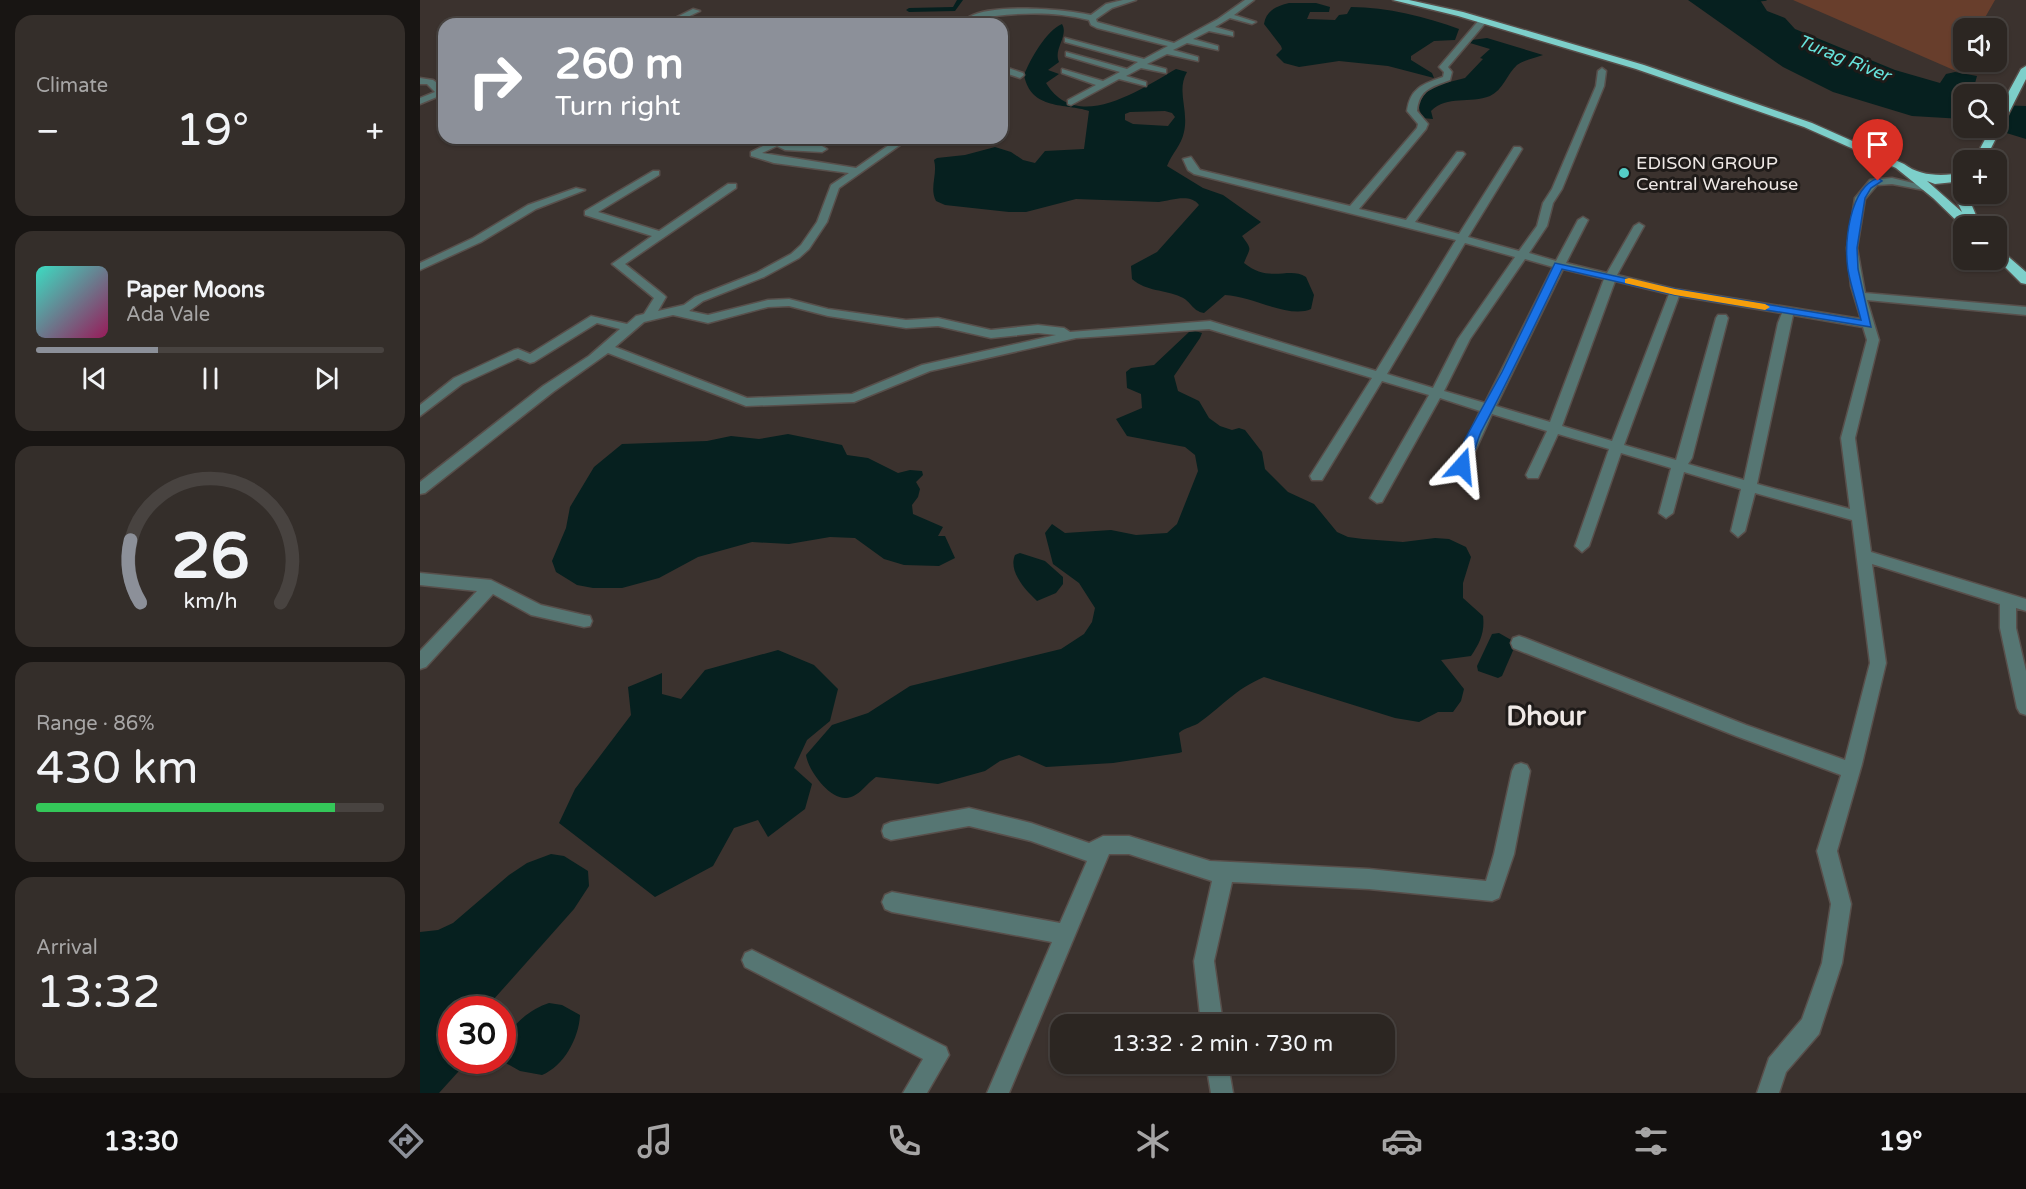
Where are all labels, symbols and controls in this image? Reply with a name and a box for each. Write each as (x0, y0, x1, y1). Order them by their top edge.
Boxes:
map controls (1953, 18, 2007, 270)
button: sound (1953, 18, 2007, 72)
water label: Turag River (1795, 30, 1895, 87)
text: 260 m (555, 39, 684, 90)
icon: right (456, 42, 534, 120)
text: Climate (36, 74, 108, 98)
button: search (1953, 84, 2007, 138)
text: Turn right (555, 90, 681, 123)
text: 19° (176, 104, 249, 158)
text: − (36, 112, 60, 151)
text: + (365, 112, 384, 151)
pin (1852, 119, 1903, 181)
icon: arrive (1861, 128, 1894, 161)
button: + (1953, 150, 2007, 204)
place label: EDISON GROUP Central Warehouse (1636, 152, 1798, 195)
marker: EDISON GROUP Central Warehouse (1617, 166, 1631, 180)
button: − (1953, 216, 2007, 270)
text: Paper Moons (126, 277, 265, 303)
text: Ada Vale (126, 303, 210, 327)
icon: previous (78, 362, 111, 395)
icon: pause (194, 362, 227, 395)
icon: next (310, 362, 343, 395)
position arrow (1430, 434, 1494, 498)
text: 26 (171, 521, 249, 596)
text: km/h (183, 589, 237, 615)
district label: Dhour (1506, 700, 1586, 733)
text: Range · 86% (36, 712, 155, 736)
text: 430 km (36, 742, 198, 796)
text: Arrival (36, 936, 98, 960)
text: 13:32 (36, 966, 161, 1020)
speed limit sign: 30 (438, 996, 516, 1074)
text: 13:32 · 2 min · 730 m (1112, 1031, 1333, 1057)
icon: directions (385, 1120, 427, 1162)
icon: music (634, 1120, 676, 1162)
icon: phone (883, 1120, 925, 1162)
icon: climate (1132, 1120, 1174, 1162)
icon: car (1381, 1120, 1423, 1162)
icon: filters (1630, 1120, 1672, 1162)
text: 13:30 (103, 1125, 178, 1158)
text: 19° (1878, 1125, 1923, 1158)

